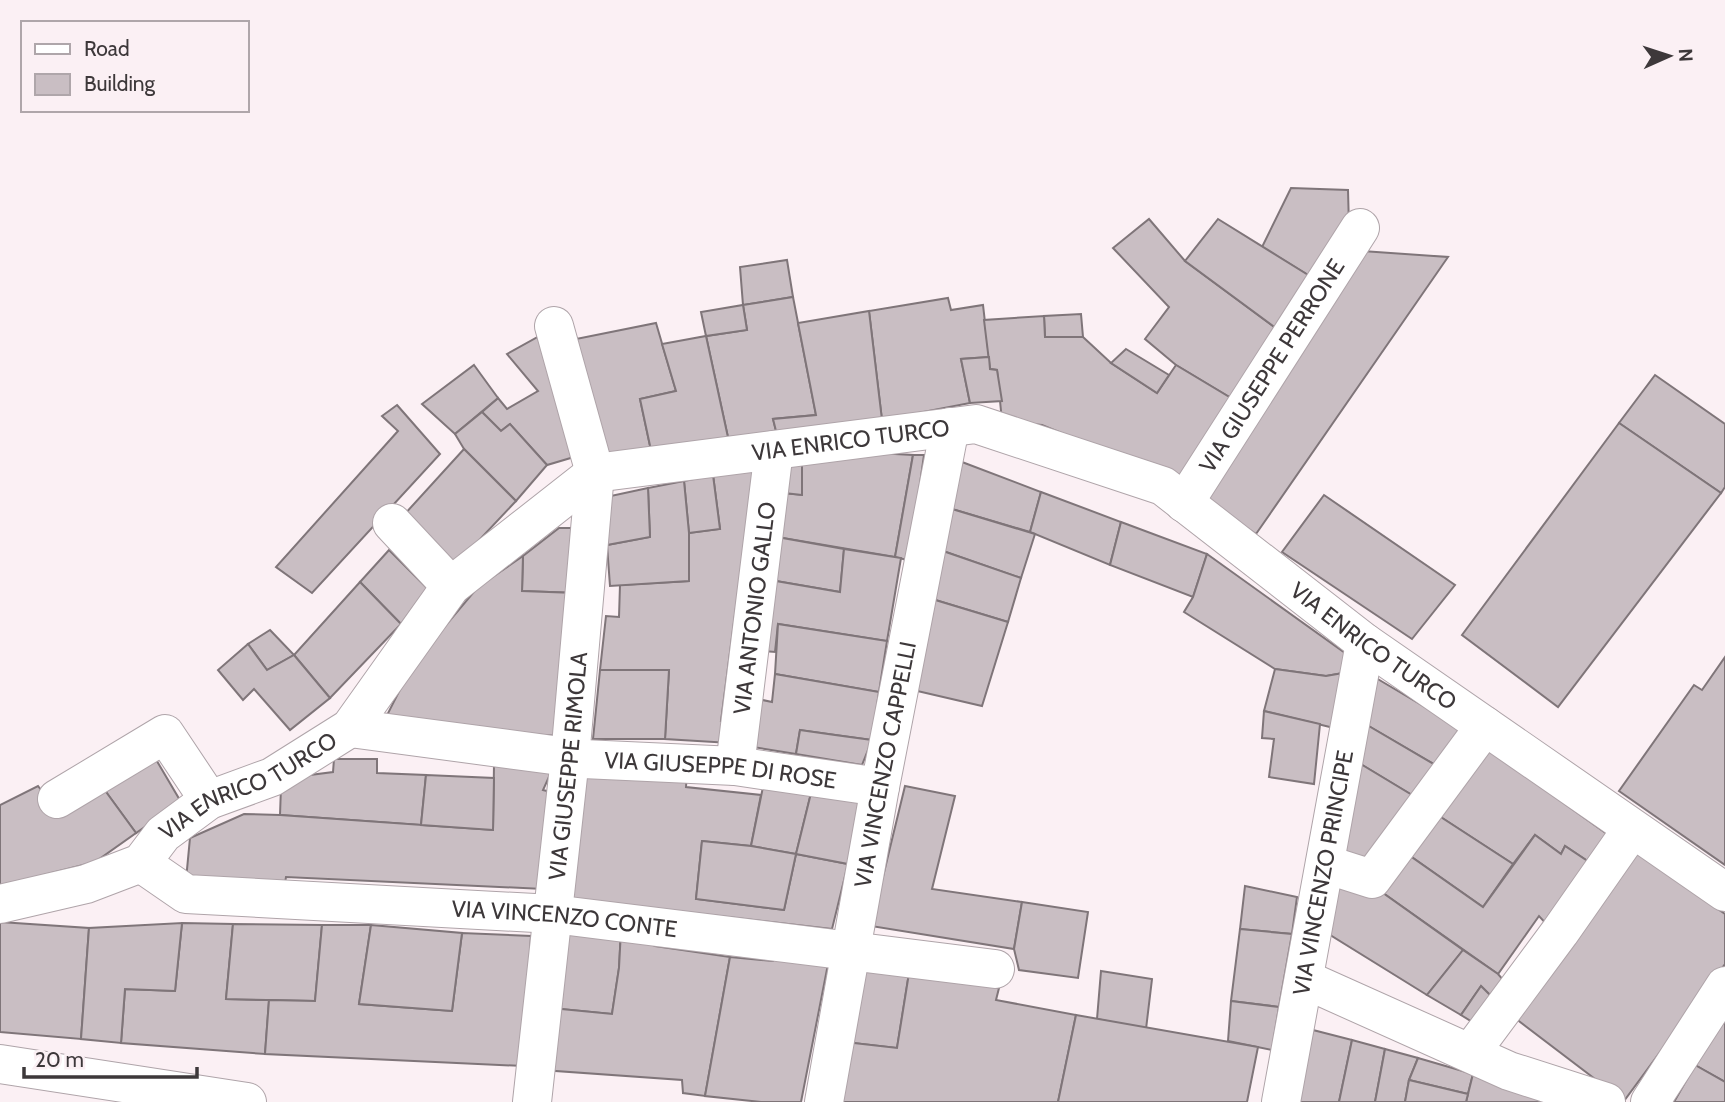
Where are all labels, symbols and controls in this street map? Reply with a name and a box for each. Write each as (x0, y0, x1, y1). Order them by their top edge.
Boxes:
legend (21, 21, 248, 112)
north arrow (1634, 21, 1704, 91)
text: Road (84, 36, 130, 61)
text: N (1674, 48, 1697, 62)
text: Building (84, 71, 156, 96)
street label: VIA GIUSEPPE PERRONE (1193, 254, 1351, 478)
street label: VIA ENRICO TURCO (750, 414, 951, 467)
street label: VIA ANTONIO GALLO (727, 500, 781, 716)
street label: VIA ENRICO TURCO (1285, 576, 1462, 716)
street label: VIA VINCENZO CAPPELLI (848, 639, 922, 890)
street label: VIA GIUSEPPE RIMOLA (543, 651, 593, 882)
street label: VIA ENRICO TURCO (154, 726, 342, 846)
street label: VIA GIUSEPPE DI ROSE (604, 746, 838, 795)
street label: VIA VINCENZO PRINCIPE (1287, 748, 1359, 998)
street label: VIA VINCENZO CONTE (451, 895, 679, 943)
scale bar (24, 1036, 198, 1080)
text: 20 m (35, 1047, 84, 1072)

